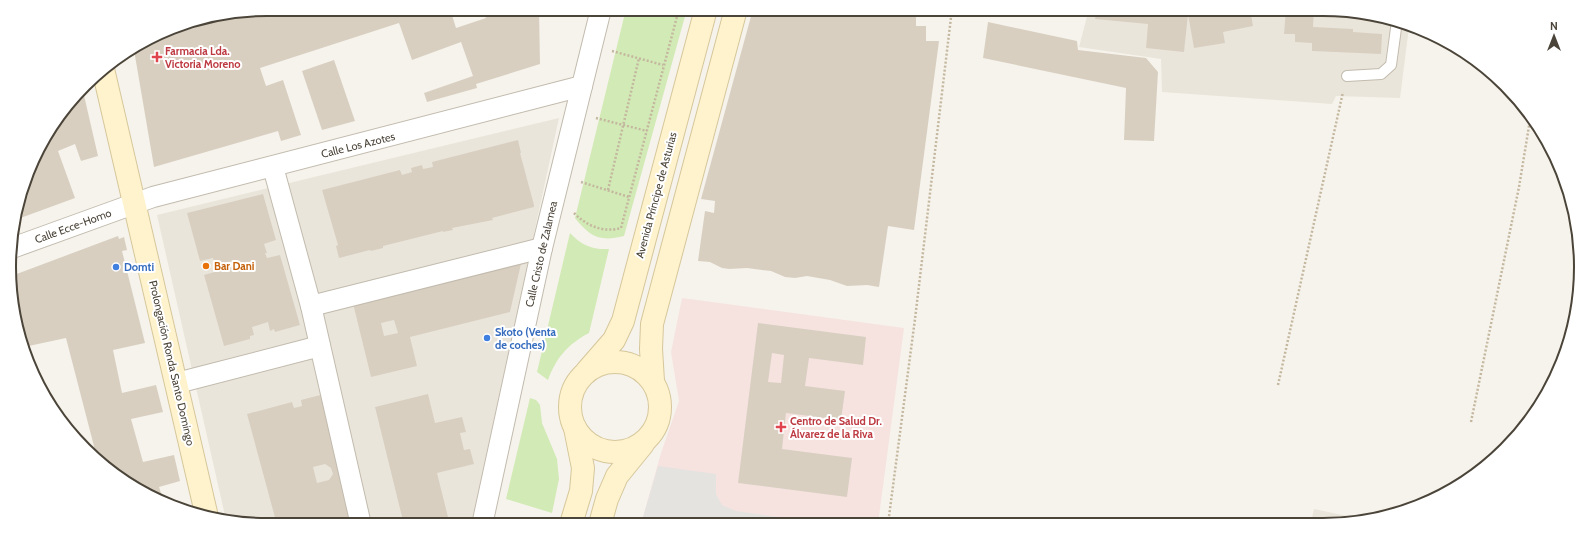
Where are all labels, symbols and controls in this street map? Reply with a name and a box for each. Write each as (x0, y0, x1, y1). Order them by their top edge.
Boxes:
north arrow (1534, 16, 1574, 56)
text: N (1550, 19, 1558, 33)
place label: Farmacia Lda. Victoria Moreno (165, 44, 241, 71)
marker: Farmacia Lda. Victoria Moreno (152, 52, 162, 62)
street label: Calle Los Azotes (320, 129, 397, 161)
street label: Avenida Príncipe de Asturias (632, 130, 680, 260)
street label: Calle Cristo de Zalamea (522, 199, 560, 308)
street label: Calle Ecce-Homo (33, 206, 113, 246)
place label: Bar Dani (214, 259, 254, 273)
place label: Domti (124, 260, 154, 274)
marker: Bar Dani (201, 261, 211, 271)
marker: Domti (111, 262, 121, 272)
street label: Prolongación Ronda Santo Domingo (146, 279, 198, 447)
place label: Skoto (Venta de coches) (495, 325, 556, 352)
marker: Skoto (Venta de coches) (482, 333, 492, 343)
place label: Centro de Salud Dr. Álvarez de la Riva (790, 414, 882, 441)
marker: Centro de Salud Dr. Álvarez de la Riva (775, 421, 787, 433)

